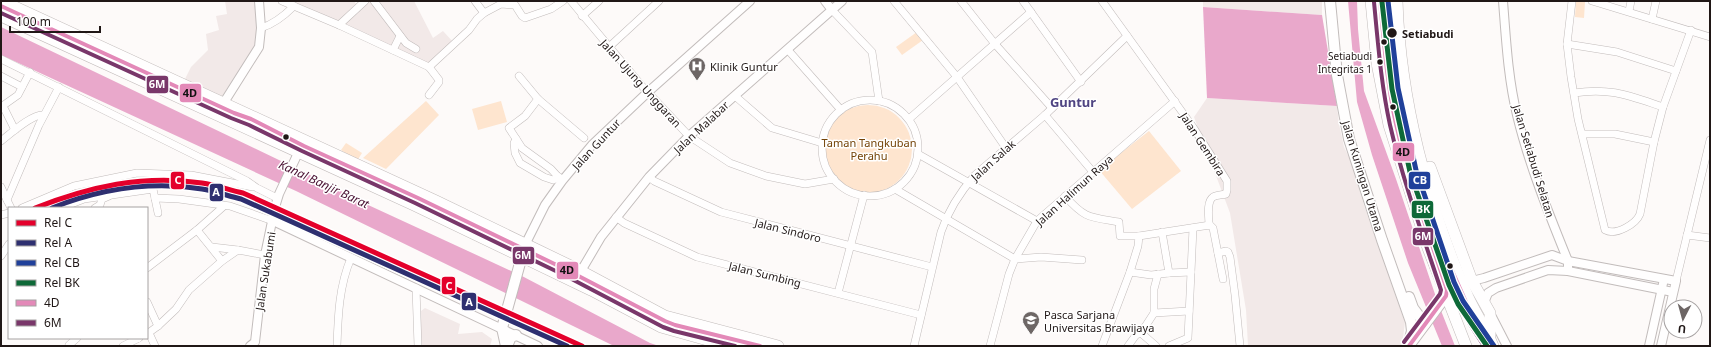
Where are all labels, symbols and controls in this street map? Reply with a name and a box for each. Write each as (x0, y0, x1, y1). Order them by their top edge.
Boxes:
scale bar (10, 8, 100, 34)
text: 100 m (16, 13, 51, 30)
marker: Setiabudi (1385, 26, 1399, 40)
place label: Setiabudi (1402, 26, 1454, 41)
street label: Jalan Ujung Unggaran (597, 35, 685, 130)
unlabelled marker (1379, 37, 1389, 47)
place label: Setiabudi Integritas 1 (1318, 49, 1372, 76)
hospital icon: Klinik Guntur (687, 56, 707, 81)
marker: Setiabudi Integritas 1 (1375, 57, 1385, 67)
place label: Klinik Guntur (710, 59, 778, 74)
line badge: 6M (146, 75, 169, 94)
text: 6M (149, 76, 165, 91)
line badge: 4D (179, 83, 202, 103)
text: 4D (183, 85, 197, 100)
district label: Guntur (1050, 93, 1096, 111)
street label: Jalan Malabar (669, 97, 732, 157)
unlabelled marker (1388, 102, 1398, 112)
street label: Jalan Setiabudi Selatan (1509, 102, 1558, 219)
street label: Jalan Gembira (1176, 109, 1229, 178)
street label: Jalan Guntur (568, 115, 624, 174)
street label: Jalan Kuningan Utama (1339, 118, 1387, 233)
unlabelled marker (281, 132, 291, 142)
park label: Taman Tangkuban Perahu (822, 135, 916, 163)
street label: Jalan Salak (967, 136, 1019, 185)
line badge: 4D (1392, 142, 1415, 162)
text: 4D (1396, 144, 1410, 159)
street label: Jalan Halimun Raya (1031, 151, 1116, 229)
water label: Kanal Banjir Barat (276, 156, 373, 213)
line badge: C (170, 171, 185, 190)
line badge: CB (1408, 171, 1431, 190)
text: C (174, 172, 182, 187)
text: CB (1413, 172, 1427, 187)
line badge: A (209, 183, 224, 202)
text: A (212, 184, 220, 199)
line badge: BK (1411, 200, 1434, 219)
text: BK (1416, 201, 1431, 216)
legend (8, 207, 148, 339)
text: Rel C (44, 214, 72, 231)
street label: Jalan Sindoro (752, 214, 823, 246)
line badge: 6M (1412, 227, 1434, 246)
text: 6M (1415, 228, 1431, 243)
street label: Jalan Sukabumi (251, 231, 279, 312)
text: Rel A (44, 234, 72, 251)
line badge: 6M (512, 246, 535, 265)
text: 6M (515, 247, 531, 262)
text: Rel CB (44, 254, 80, 271)
street label: Jalan Sumbing (726, 258, 803, 290)
line badge: 4D (556, 261, 579, 280)
unlabelled marker (1445, 261, 1455, 271)
text: 4D (560, 262, 574, 277)
text: Rel BK (44, 274, 80, 291)
line badge: C (441, 276, 456, 295)
text: C (445, 278, 453, 293)
line badge: A (461, 292, 477, 311)
text: 4D (44, 294, 60, 311)
text: A (465, 294, 473, 309)
north arrow (1663, 299, 1703, 339)
place label: Pasca Sarjana Universitas Brawijaya (1044, 307, 1154, 335)
school or university icon: Pasca Sarjana Universitas Brawijaya (1021, 310, 1041, 335)
text: 6M (44, 314, 62, 331)
text: U (1677, 322, 1687, 337)

